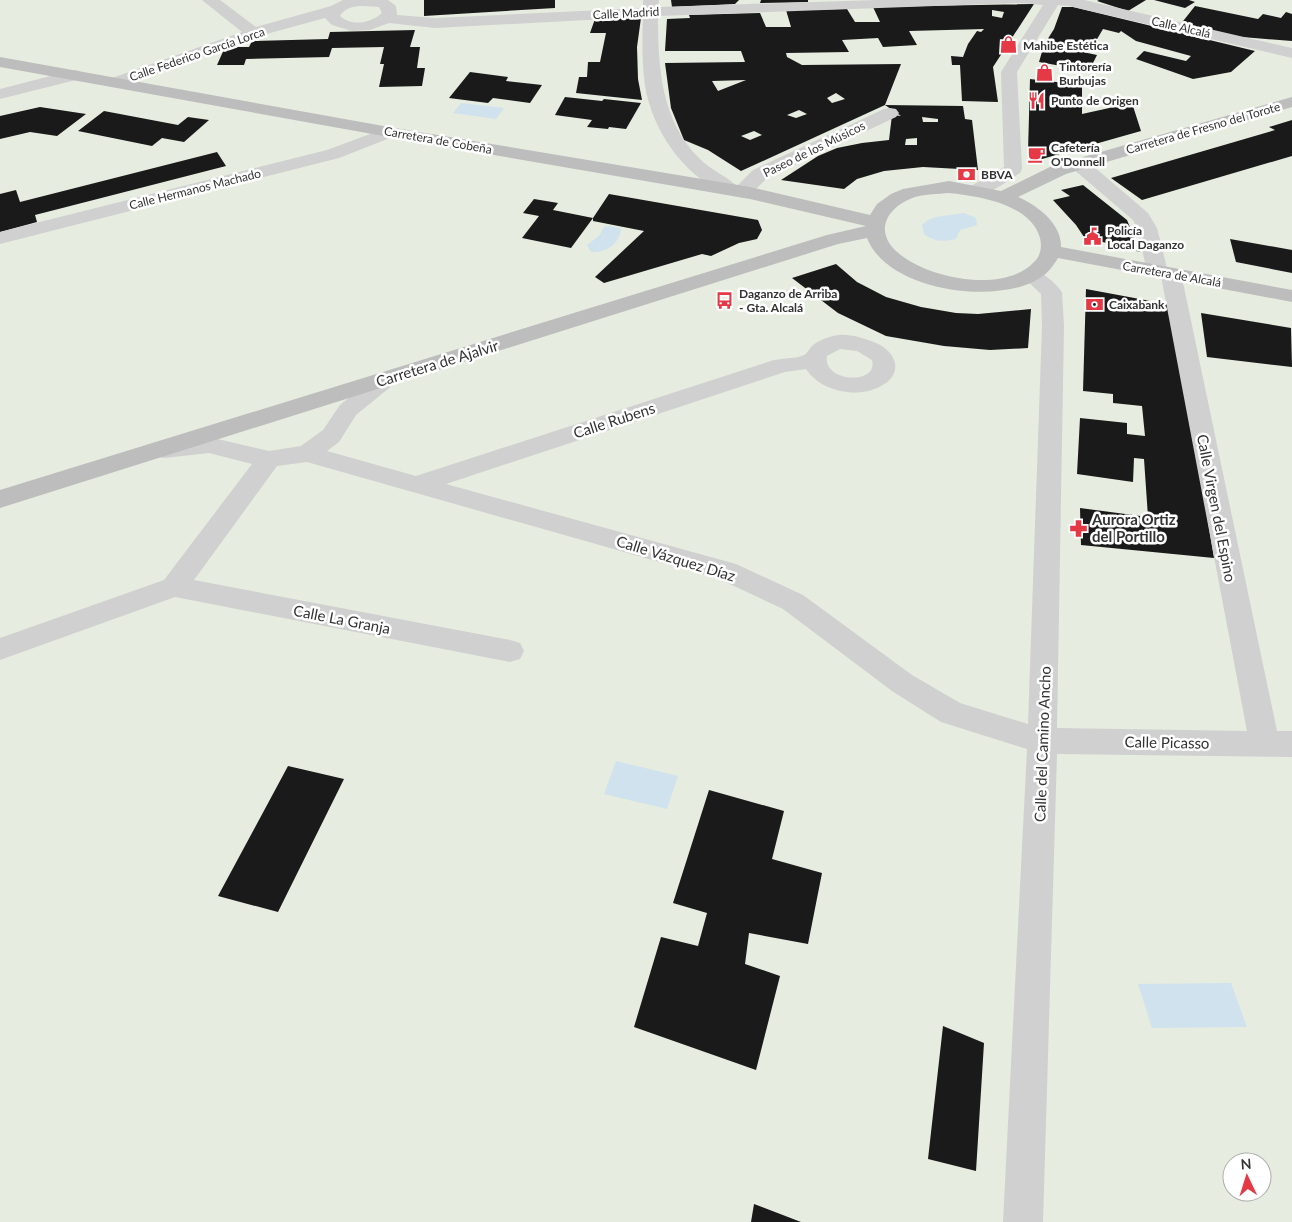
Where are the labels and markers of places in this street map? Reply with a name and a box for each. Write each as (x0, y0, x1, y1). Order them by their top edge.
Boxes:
shop icon: Mahibe Estética (999, 35, 1019, 55)
place label: Mahibe Estética (1023, 38, 1109, 53)
place label: Tintorería Burbujas (1059, 59, 1112, 88)
shop icon: Tintorería Burbujas (1035, 63, 1055, 83)
restaurant icon: Punto de Origen (1027, 90, 1047, 110)
place label: Punto de Origen (1051, 93, 1139, 108)
place label: Cafetería O'Donnell (1051, 140, 1105, 169)
cafe icon: Cafetería O'Donnell (1027, 144, 1047, 164)
bank icon: BBVA (957, 164, 977, 184)
place label: BBVA (981, 167, 1013, 182)
place label: Policía Local Daganzo (1107, 223, 1184, 252)
public building icon: Policía Local Daganzo (1083, 227, 1103, 247)
place label: Daganzo de Arriba - Gta. Alcalá (739, 286, 837, 315)
bus stop icon: Daganzo de Arriba - Gta. Alcalá (715, 290, 735, 310)
bank icon: Caixabank (1085, 294, 1105, 314)
place label: Caixabank (1109, 297, 1165, 312)
place label: Aurora Ortiz del Portillo (1091, 510, 1176, 545)
pharmacy icon: Aurora Ortiz del Portillo (1068, 518, 1088, 538)

